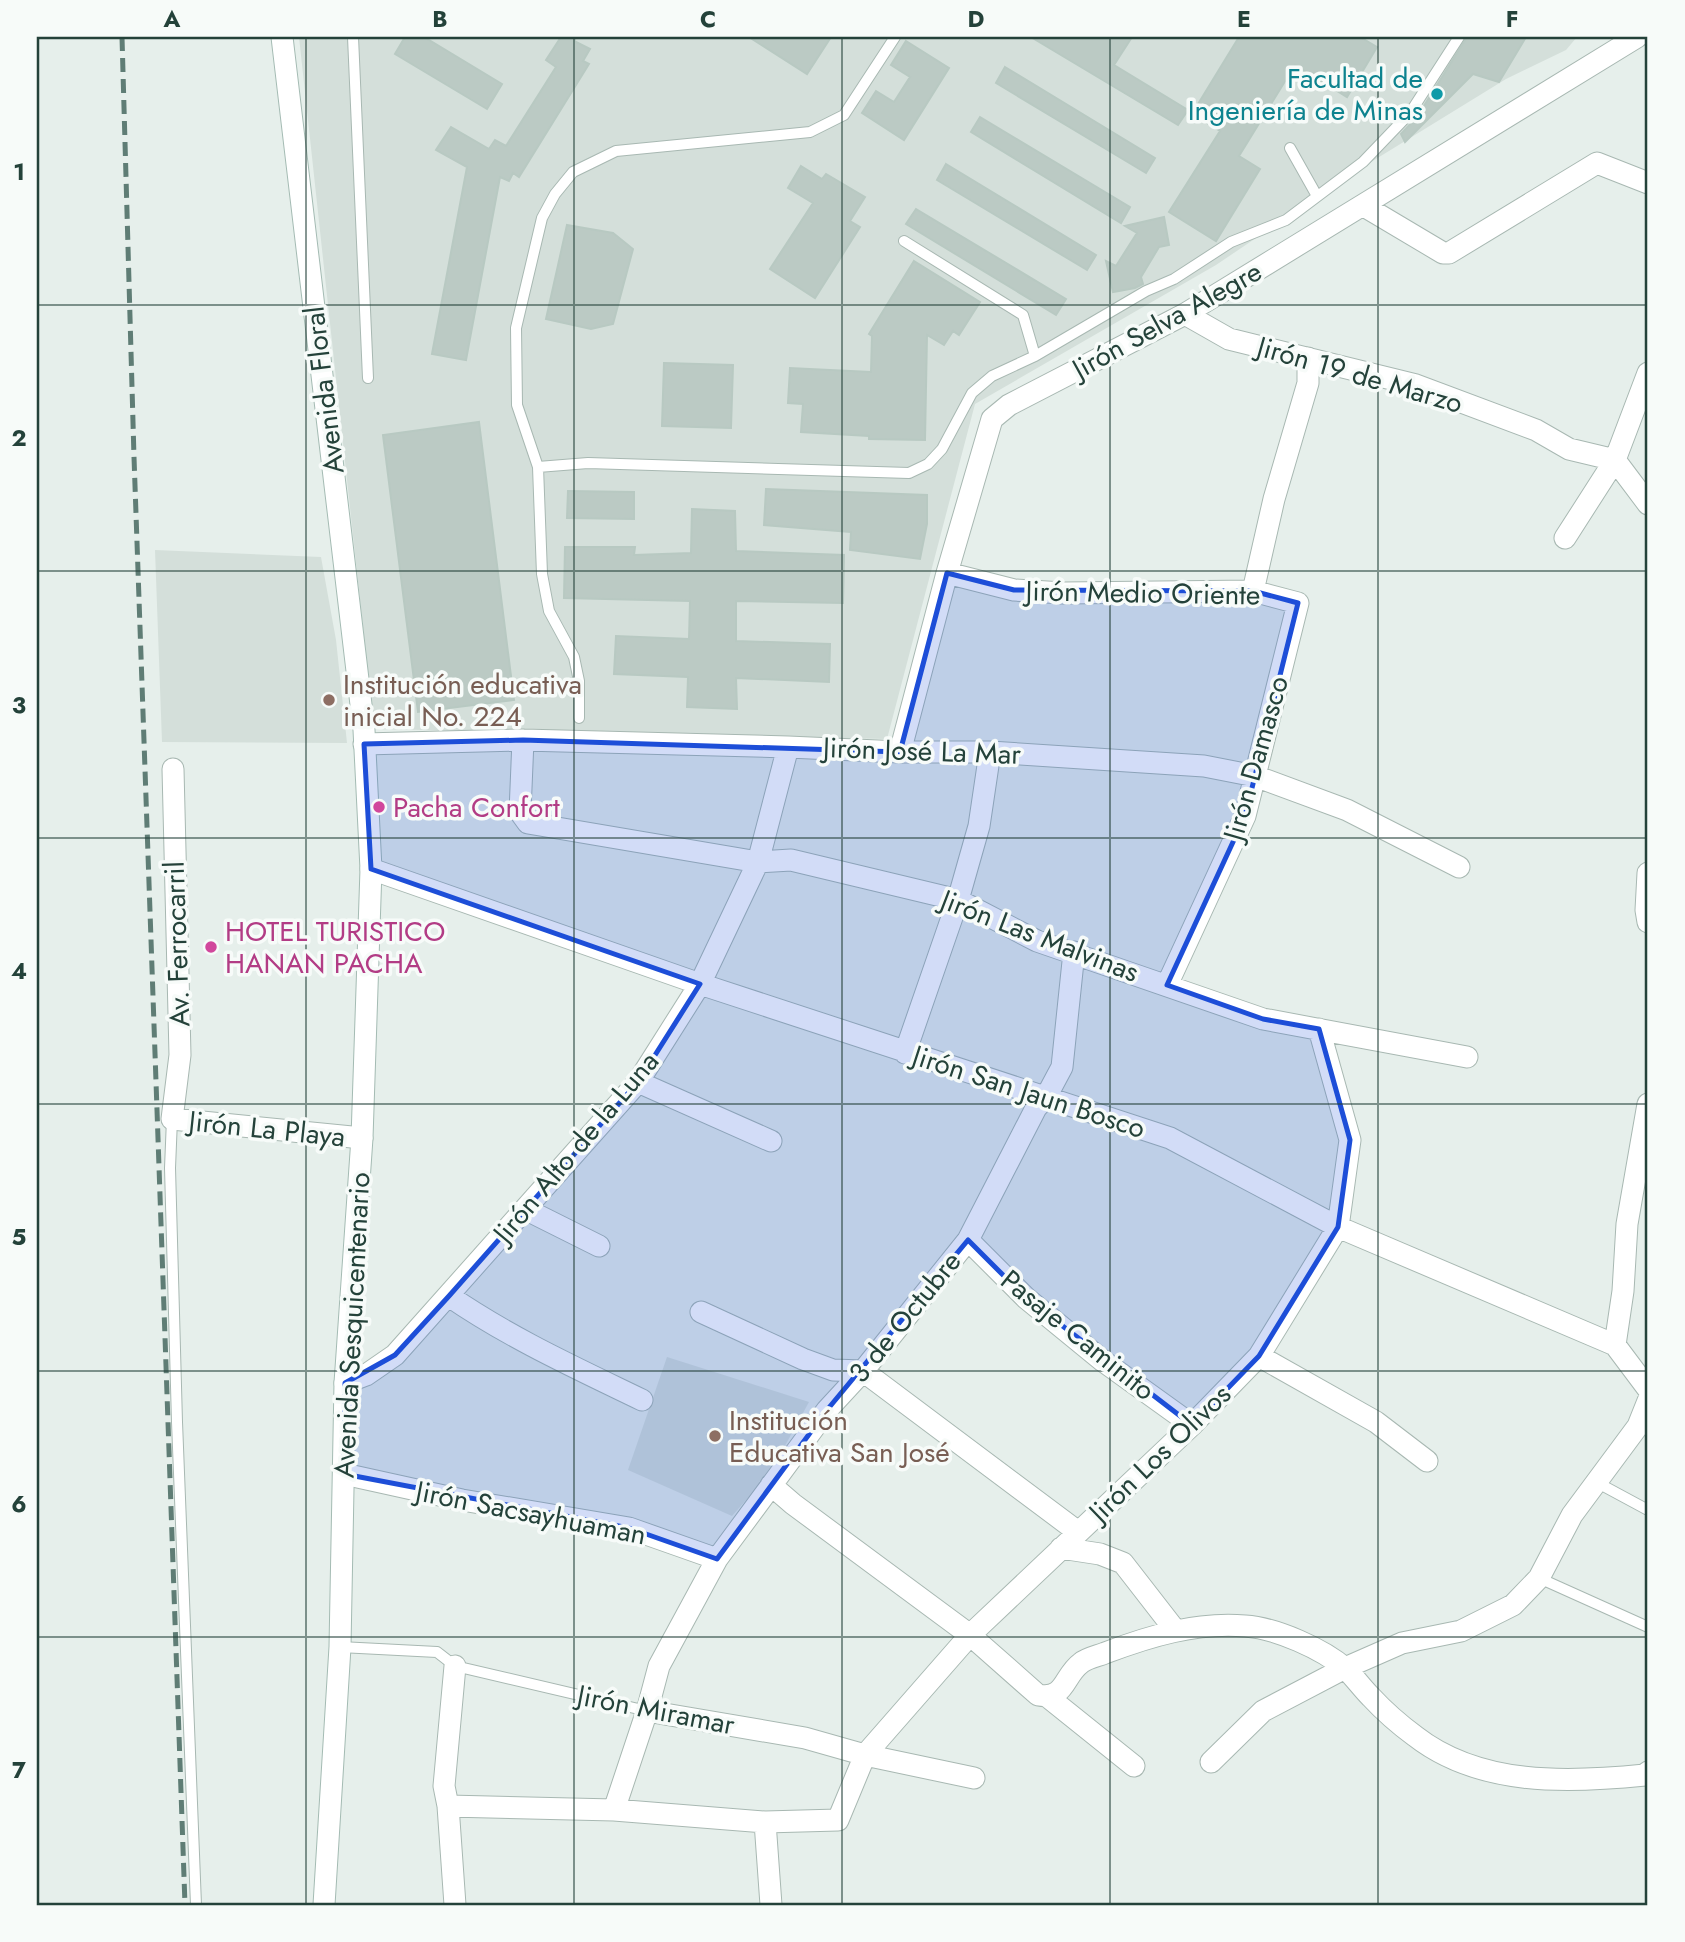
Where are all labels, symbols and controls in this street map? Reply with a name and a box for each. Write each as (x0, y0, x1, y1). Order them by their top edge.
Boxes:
text: A (163, 2, 181, 36)
text: B (432, 2, 448, 36)
text: C (700, 2, 716, 36)
text: D (968, 2, 985, 36)
text: E (1237, 2, 1251, 36)
text: F (1506, 2, 1518, 36)
place label: Facultad de Ingeniería de Minas (1188, 58, 1423, 131)
marker: Facultad de Ingeniería de Minas (1429, 86, 1445, 102)
text: 1 (13, 155, 25, 189)
street label: Jirón Selva Alegre (1061, 251, 1269, 391)
street label: Avenida Floral (293, 304, 355, 476)
street label: Jirón 19 de Marzo (1249, 325, 1467, 424)
text: 2 (11, 421, 27, 455)
street label: Jirón Medio Oriente (1021, 570, 1261, 616)
place label: Institución educativa inicial No. 224 (343, 664, 582, 737)
street label: Jirón Damasco (1212, 671, 1299, 849)
text: 3 (12, 688, 26, 722)
marker: Institución educativa inicial No. 224 (321, 692, 337, 708)
street label: Jirón José La Mar (818, 727, 1022, 775)
place label: Pacha Confort (393, 787, 560, 828)
marker: Pacha Confort (371, 799, 387, 815)
street label: Av. Ferrocarril (154, 860, 200, 1028)
street label: Jirón Las Malvinas (931, 878, 1145, 993)
place label: HOTEL TURISTICO HANAN PACHA (225, 911, 445, 984)
marker: HOTEL TURISTICO HANAN PACHA (203, 939, 219, 955)
text: 4 (11, 954, 27, 988)
street label: Jirón San Jaun Bosco (904, 1034, 1151, 1149)
street label: Jirón Alto de la Luna (481, 1042, 668, 1255)
street label: Jirón La Playa (183, 1100, 347, 1158)
street label: Avenida Sesquicentenario (324, 1171, 380, 1479)
text: 5 (12, 1220, 26, 1254)
street label: 3 de Octubre (839, 1242, 971, 1392)
street label: Pasaje Caminito (992, 1260, 1164, 1410)
street label: Jirón Los Olivos (1077, 1375, 1240, 1534)
place label: Institución Educativa San José (729, 1400, 950, 1473)
marker: Institución Educativa San José (707, 1428, 723, 1444)
street label: Jirón Sacsayhuaman (409, 1470, 650, 1555)
text: 6 (11, 1487, 27, 1521)
street label: Jirón Miramar (570, 1674, 739, 1745)
text: 7 (12, 1753, 26, 1787)

